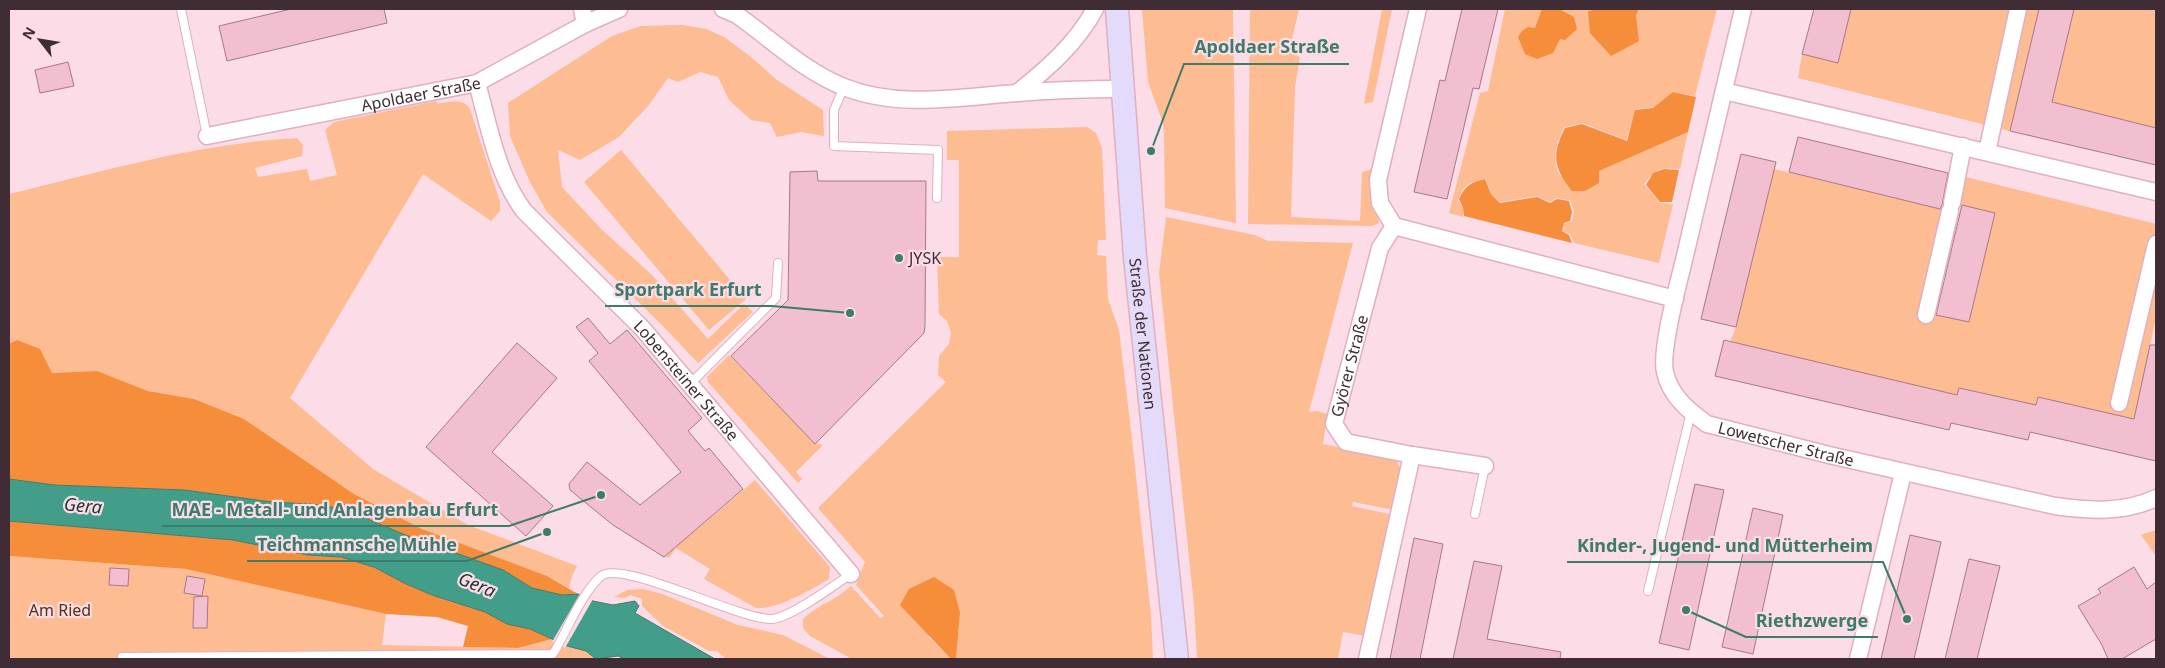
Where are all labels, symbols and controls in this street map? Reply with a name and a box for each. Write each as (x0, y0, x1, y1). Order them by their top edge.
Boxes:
north arrow (15, 15, 65, 65)
text: N (17, 23, 40, 43)
callout: Apoldaer Straße (1184, 31, 1349, 64)
text: Apoldaer Straße (1194, 34, 1340, 58)
street label: Apoldaer Straße (359, 72, 483, 117)
place label: JYSK (907, 247, 941, 269)
marker: JYSK (893, 252, 905, 264)
street label: Straße der Nationen (1124, 257, 1162, 411)
callout: Sportpark Erfurt (605, 273, 772, 306)
text: Sportpark Erfurt (614, 277, 762, 301)
street label: Györer Straße (1325, 312, 1373, 419)
street label: Lobensteiner Straße (629, 315, 744, 445)
street label: Lowetscher Straße (1716, 416, 1856, 471)
water label: Gera (63, 491, 103, 519)
callout: MAE - Metall- und Anlagenbau Erfurt (162, 493, 509, 526)
text: MAE - Metall- und Anlagenbau Erfurt (172, 497, 499, 521)
callout: Teichmannsche Mühle (247, 528, 467, 561)
callout: Kinder-, Jugend- und Mütterheim (1567, 529, 1883, 562)
text: Teichmannsche Mühle (257, 532, 457, 556)
text: Kinder-, Jugend- und Mütterheim (1577, 533, 1873, 557)
water label: Gera (455, 566, 500, 602)
park label: Am Ried (29, 599, 91, 621)
callout: Riethzwerge (1746, 604, 1878, 637)
text: Riethzwerge (1756, 608, 1868, 632)

